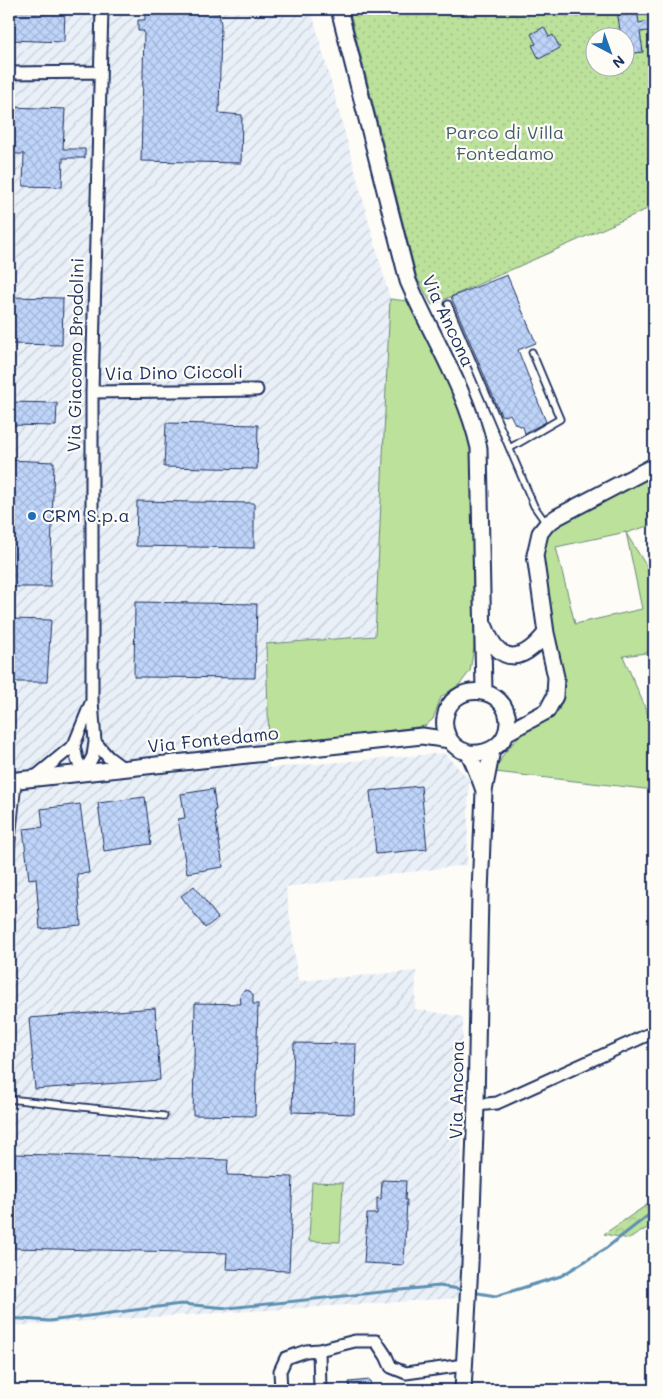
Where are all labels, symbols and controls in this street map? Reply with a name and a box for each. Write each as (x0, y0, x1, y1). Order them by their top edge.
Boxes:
north arrow (586, 28, 636, 78)
text: N (609, 52, 629, 73)
park label: Parco di Villa Fontedamo (446, 120, 564, 165)
street label: Via Giacomo Brodolini (61, 257, 89, 452)
street label: Via Ancona (417, 271, 481, 370)
street label: Via Dino Ciccoli (104, 359, 243, 385)
place label: CRM S.p.a (42, 503, 130, 527)
marker: CRM S.p.a (26, 510, 38, 522)
street label: Via Fontedamo (146, 720, 280, 758)
street label: Via Ancona (443, 1040, 469, 1140)

